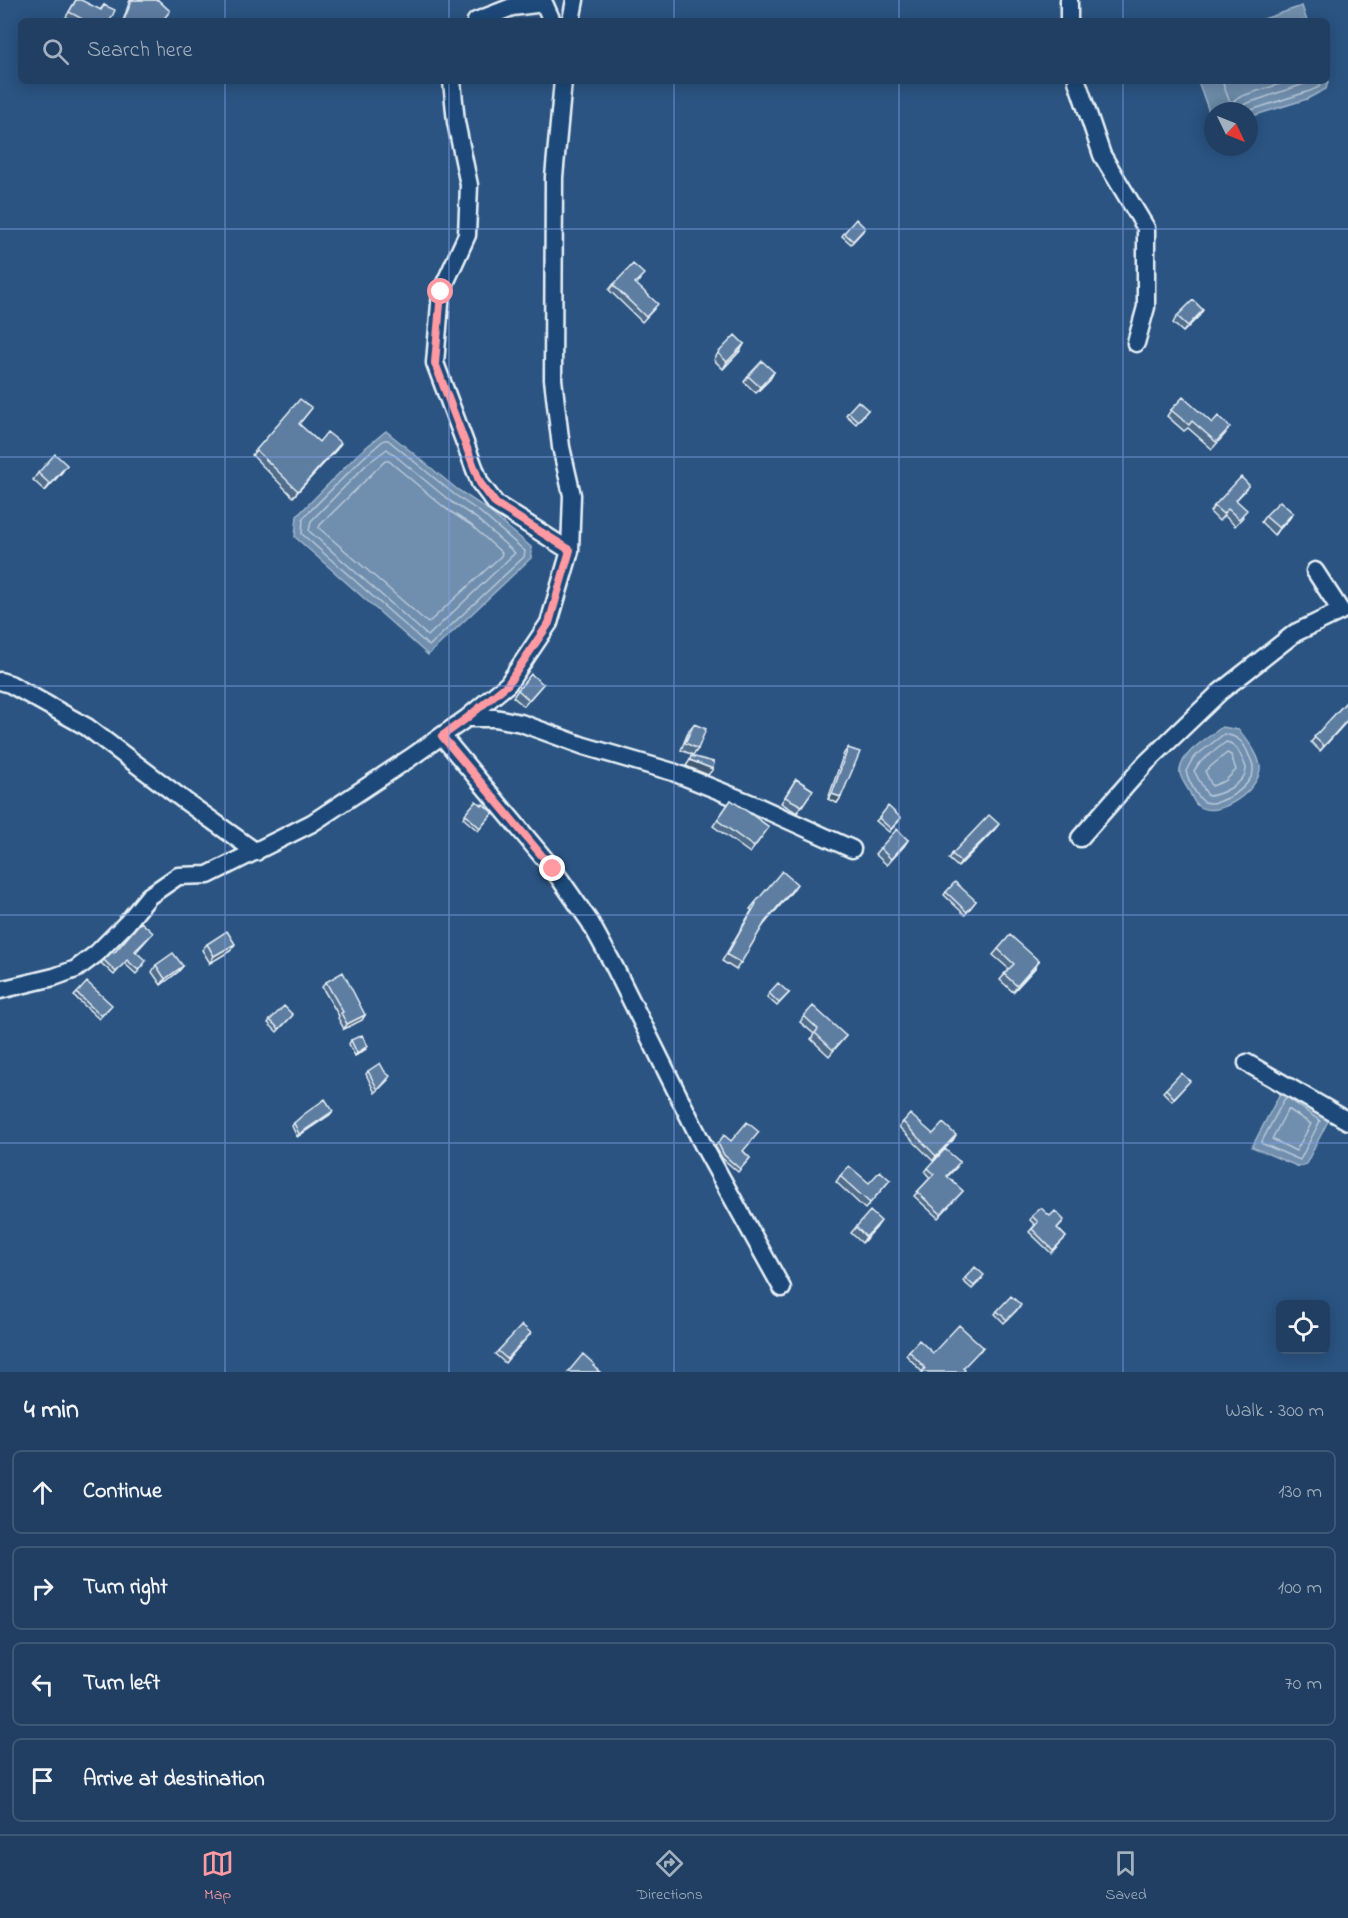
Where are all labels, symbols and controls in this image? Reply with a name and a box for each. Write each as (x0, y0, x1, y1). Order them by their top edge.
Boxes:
search box (18, 18, 1330, 84)
icon: search (39, 35, 72, 68)
text: Search here (87, 35, 192, 67)
north arrow (1204, 102, 1258, 156)
route start (427, 278, 453, 304)
route end (539, 855, 565, 881)
map controls (1276, 1300, 1330, 1354)
button: locate (1276, 1300, 1330, 1354)
text: 4 min (24, 1392, 79, 1430)
text: Walk · 300 m (1225, 1397, 1324, 1426)
icon: ahead (26, 1476, 59, 1509)
text: Continue (83, 1476, 162, 1508)
text: 130 m (1278, 1478, 1322, 1507)
icon: right (26, 1572, 59, 1605)
text: Turn right (83, 1572, 168, 1604)
text: 100 m (1278, 1574, 1322, 1603)
icon: left (26, 1668, 59, 1701)
text: Turn left (83, 1668, 160, 1700)
text: 70 m (1285, 1670, 1322, 1699)
icon: arrive (26, 1764, 59, 1797)
text: Arrive at destination (83, 1764, 265, 1796)
tab: Map (201, 1847, 234, 1907)
tab: Directions (636, 1847, 703, 1907)
tab: Saved (1105, 1847, 1147, 1907)

